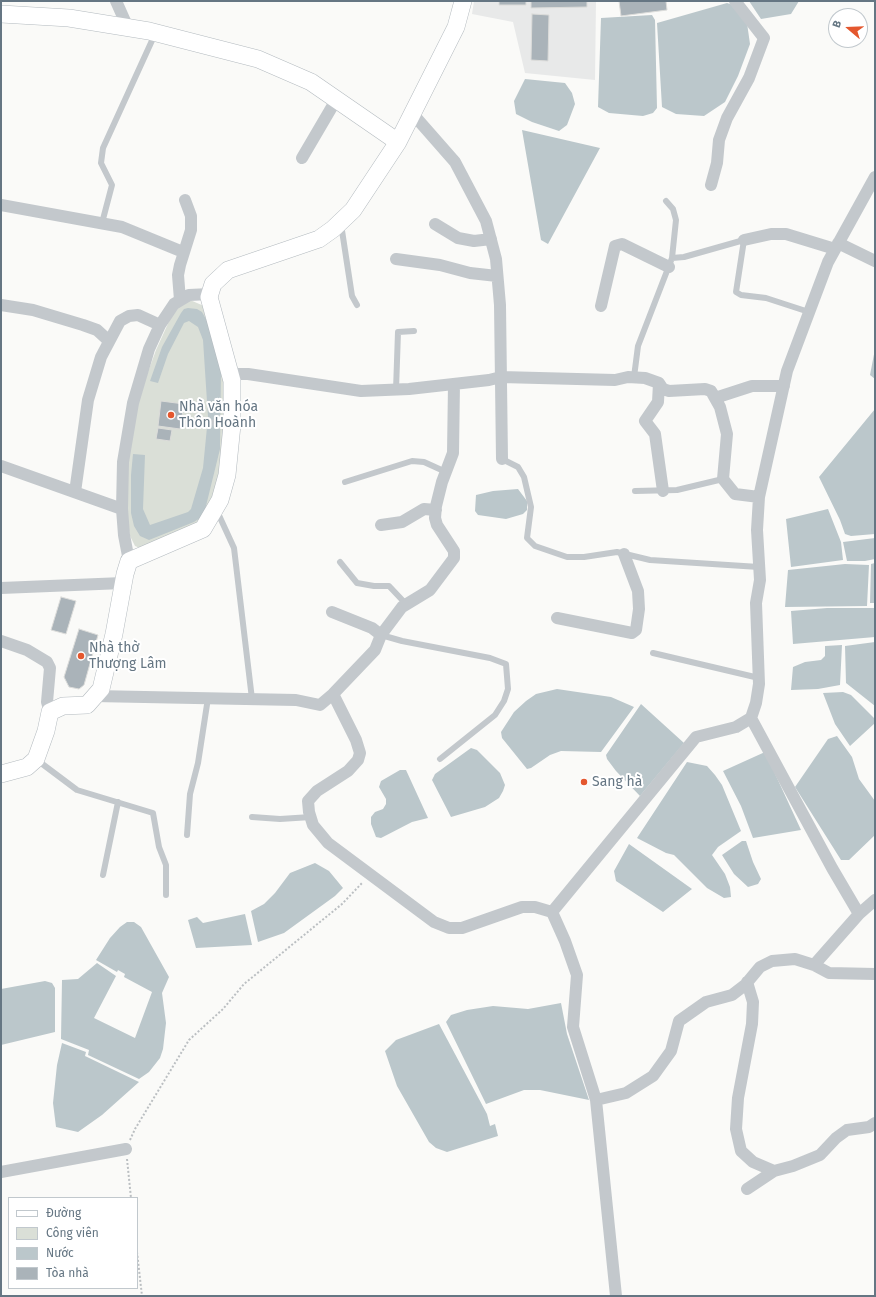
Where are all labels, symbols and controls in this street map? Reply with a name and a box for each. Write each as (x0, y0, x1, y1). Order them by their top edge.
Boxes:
north arrow (828, 8, 868, 48)
text: B (830, 19, 844, 30)
place label: Nhà văn hóa Thôn Hoành (179, 399, 258, 432)
marker: Nhà văn hóa Thôn Hoành (166, 410, 176, 420)
place label: Nhà thờ Thượng Lâm (89, 640, 167, 672)
marker: Nhà thờ Thượng Lâm (76, 651, 86, 661)
place label: Sang hà (592, 774, 642, 790)
marker: Sang hà (579, 777, 589, 787)
legend (8, 1197, 138, 1289)
text: Đường (46, 1206, 81, 1220)
text: Công viên (46, 1226, 99, 1240)
text: Nước (46, 1246, 74, 1260)
text: Tòa nhà (46, 1266, 89, 1280)

